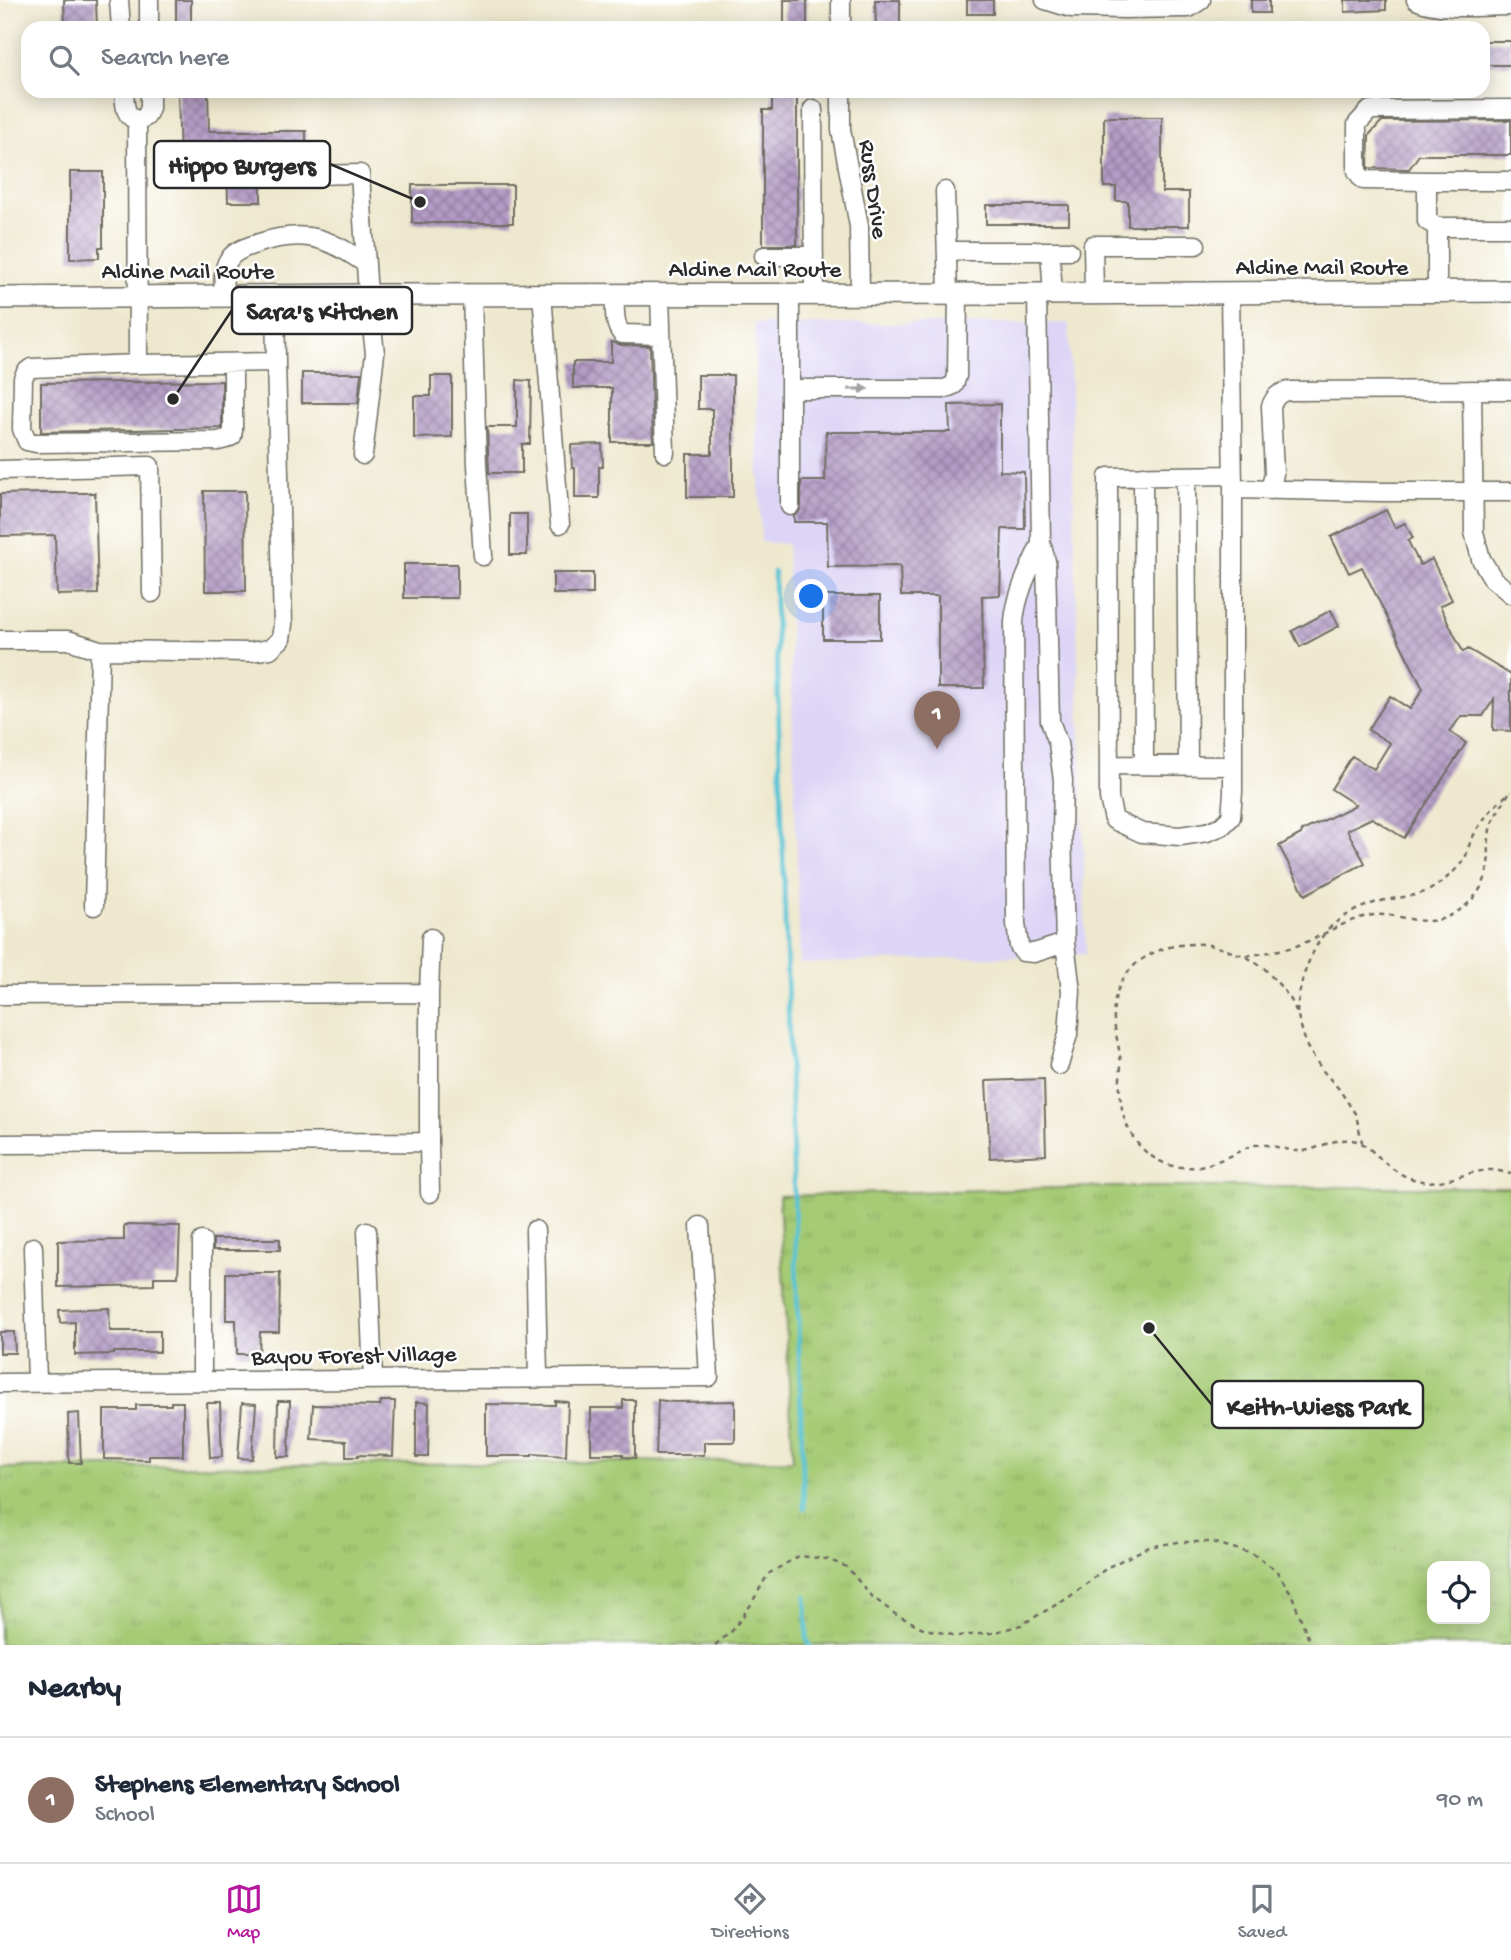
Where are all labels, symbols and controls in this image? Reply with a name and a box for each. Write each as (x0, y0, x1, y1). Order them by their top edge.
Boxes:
search box (21, 21, 1490, 98)
icon: search (45, 41, 83, 79)
text: Search here (101, 44, 229, 75)
street label: Russ Drive (850, 138, 893, 241)
callout: Hippo Burgers (154, 141, 330, 188)
text: Hippo Burgers (168, 153, 317, 184)
street label: Aldine Mail Route (1236, 255, 1409, 284)
street label: Aldine Mail Route (669, 257, 842, 286)
street label: Aldine Mail Route (102, 259, 275, 288)
callout: Sara's Kitchen (232, 287, 412, 334)
text: Sara's Kitchen (246, 299, 398, 330)
one-way arrow (847, 383, 869, 395)
your location (794, 579, 828, 613)
pin: 1 (914, 691, 960, 749)
street label: Bayou Forest Village (250, 1341, 458, 1374)
callout: Keith-Wiess Park (1212, 1381, 1423, 1428)
text: Keith-Wiess Park (1226, 1394, 1412, 1425)
map controls (1427, 1561, 1490, 1624)
button: locate (1427, 1561, 1490, 1624)
text: Nearby (28, 1673, 121, 1708)
text: Stephens Elementary School (95, 1771, 400, 1802)
text: 1 (46, 1787, 56, 1814)
text: 90 m (1437, 1787, 1483, 1814)
text: School (95, 1802, 155, 1829)
tab: Map (225, 1880, 263, 1945)
tab: Directions (712, 1880, 789, 1945)
tab: Saved (1238, 1880, 1286, 1945)

